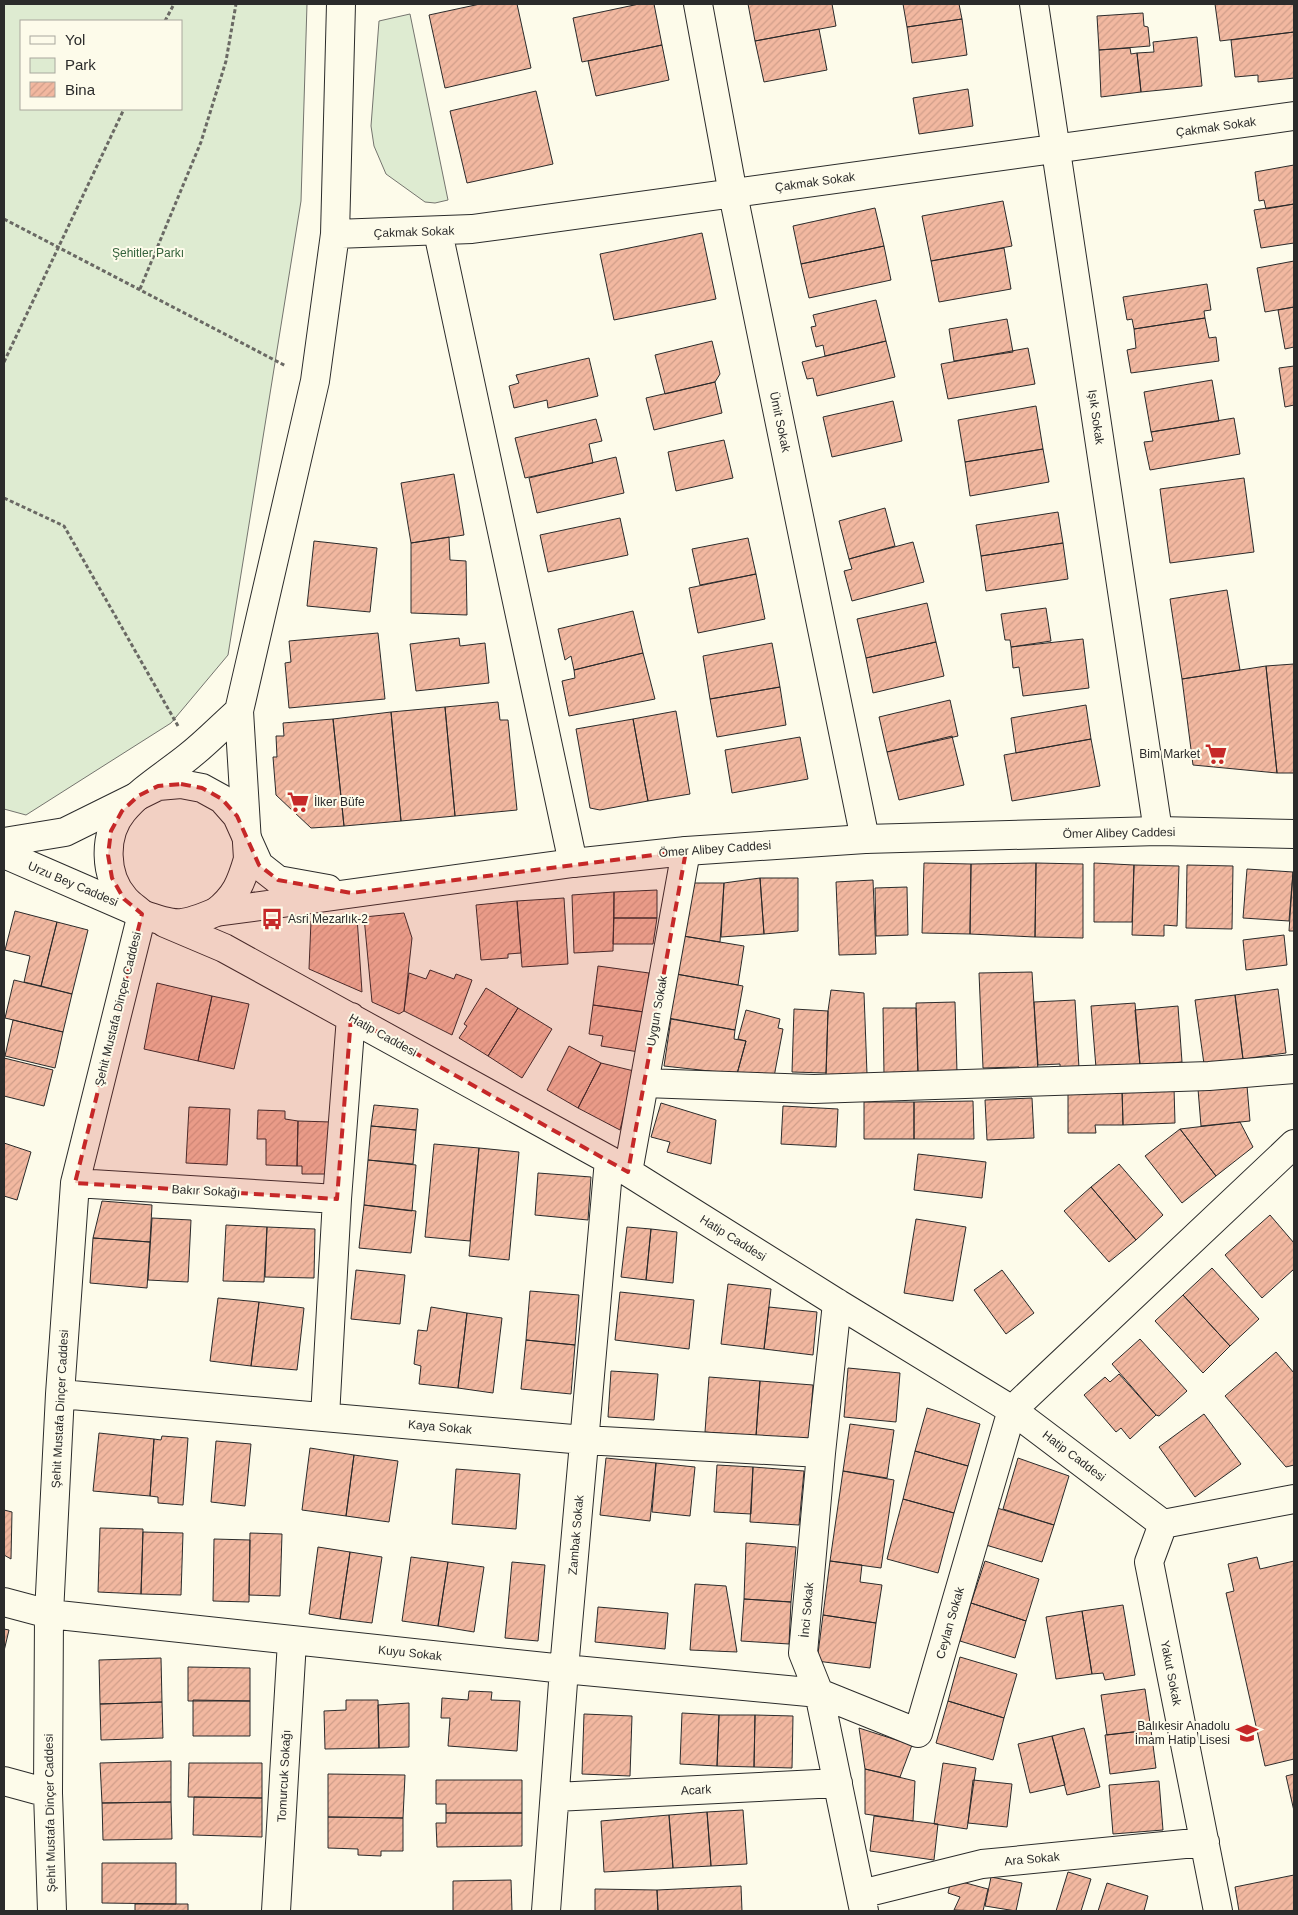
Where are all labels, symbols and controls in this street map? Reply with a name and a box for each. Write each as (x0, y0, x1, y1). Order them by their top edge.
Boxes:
legend (20, 20, 182, 110)
text: Yol (65, 31, 85, 48)
text: Park (65, 56, 96, 73)
text: Bina (65, 81, 96, 98)
street label: Çakmak Sokak (1175, 114, 1258, 140)
street label: Çakmak Sokak (774, 169, 857, 195)
street label: Çakmak Sokak (373, 224, 456, 240)
park label: Şehitler Parkı (112, 246, 184, 260)
street label: Işık Sokak (1085, 389, 1107, 446)
street label: Ümit Sokak (767, 391, 793, 454)
supermarket icon: Bim Market (1203, 741, 1229, 767)
place label: Bim Market (1139, 747, 1201, 761)
supermarket icon: İlker Büfe (285, 789, 311, 815)
place label: İlker Büfe (314, 795, 365, 809)
street label: Ömer Alibey Caddesi (1063, 825, 1175, 841)
street label: Ömer Alibey Caddesi (658, 838, 772, 860)
street label: Urzu Bey Caddesi (26, 859, 120, 909)
bus stop icon: Asri Mezarlık-2 (259, 906, 285, 932)
place label: Asri Mezarlık-2 (288, 912, 368, 926)
street label: Şehit Mustafa Dinçer Caddesi (92, 930, 144, 1088)
street label: Uygun Sokak (644, 974, 670, 1047)
street label: Hatip Caddesi (347, 1011, 419, 1059)
street label: Bakır Sokağı (171, 1182, 241, 1200)
street label: Hatip Caddesi (697, 1212, 769, 1264)
street label: Şehit Mustafa Dinçer Caddesi (49, 1329, 71, 1489)
street label: Kaya Sokak (407, 1417, 473, 1437)
street label: Hatip Caddesi (1040, 1428, 1108, 1484)
street label: Zambak Sokak (566, 1494, 587, 1575)
street label: İnci Sokak (798, 1581, 816, 1638)
street label: Ceylan Sokak (933, 1585, 967, 1661)
street label: Yakut Sokak (1158, 1639, 1184, 1708)
street label: Kuyu Sokak (377, 1643, 444, 1663)
place label: Balıkesir Anadolu İmam Hatip Lisesi (1135, 1719, 1230, 1747)
school or university icon: Balıkesir Anadolu İmam Hatip Lisesi (1234, 1720, 1260, 1746)
street label: Tomurcuk Sokağı (275, 1729, 293, 1823)
street label: Şehit Mustafa Dinçer Caddesi (42, 1734, 58, 1892)
street label: Acark (680, 1782, 713, 1798)
street label: Ara Sokak (1004, 1850, 1061, 1868)

